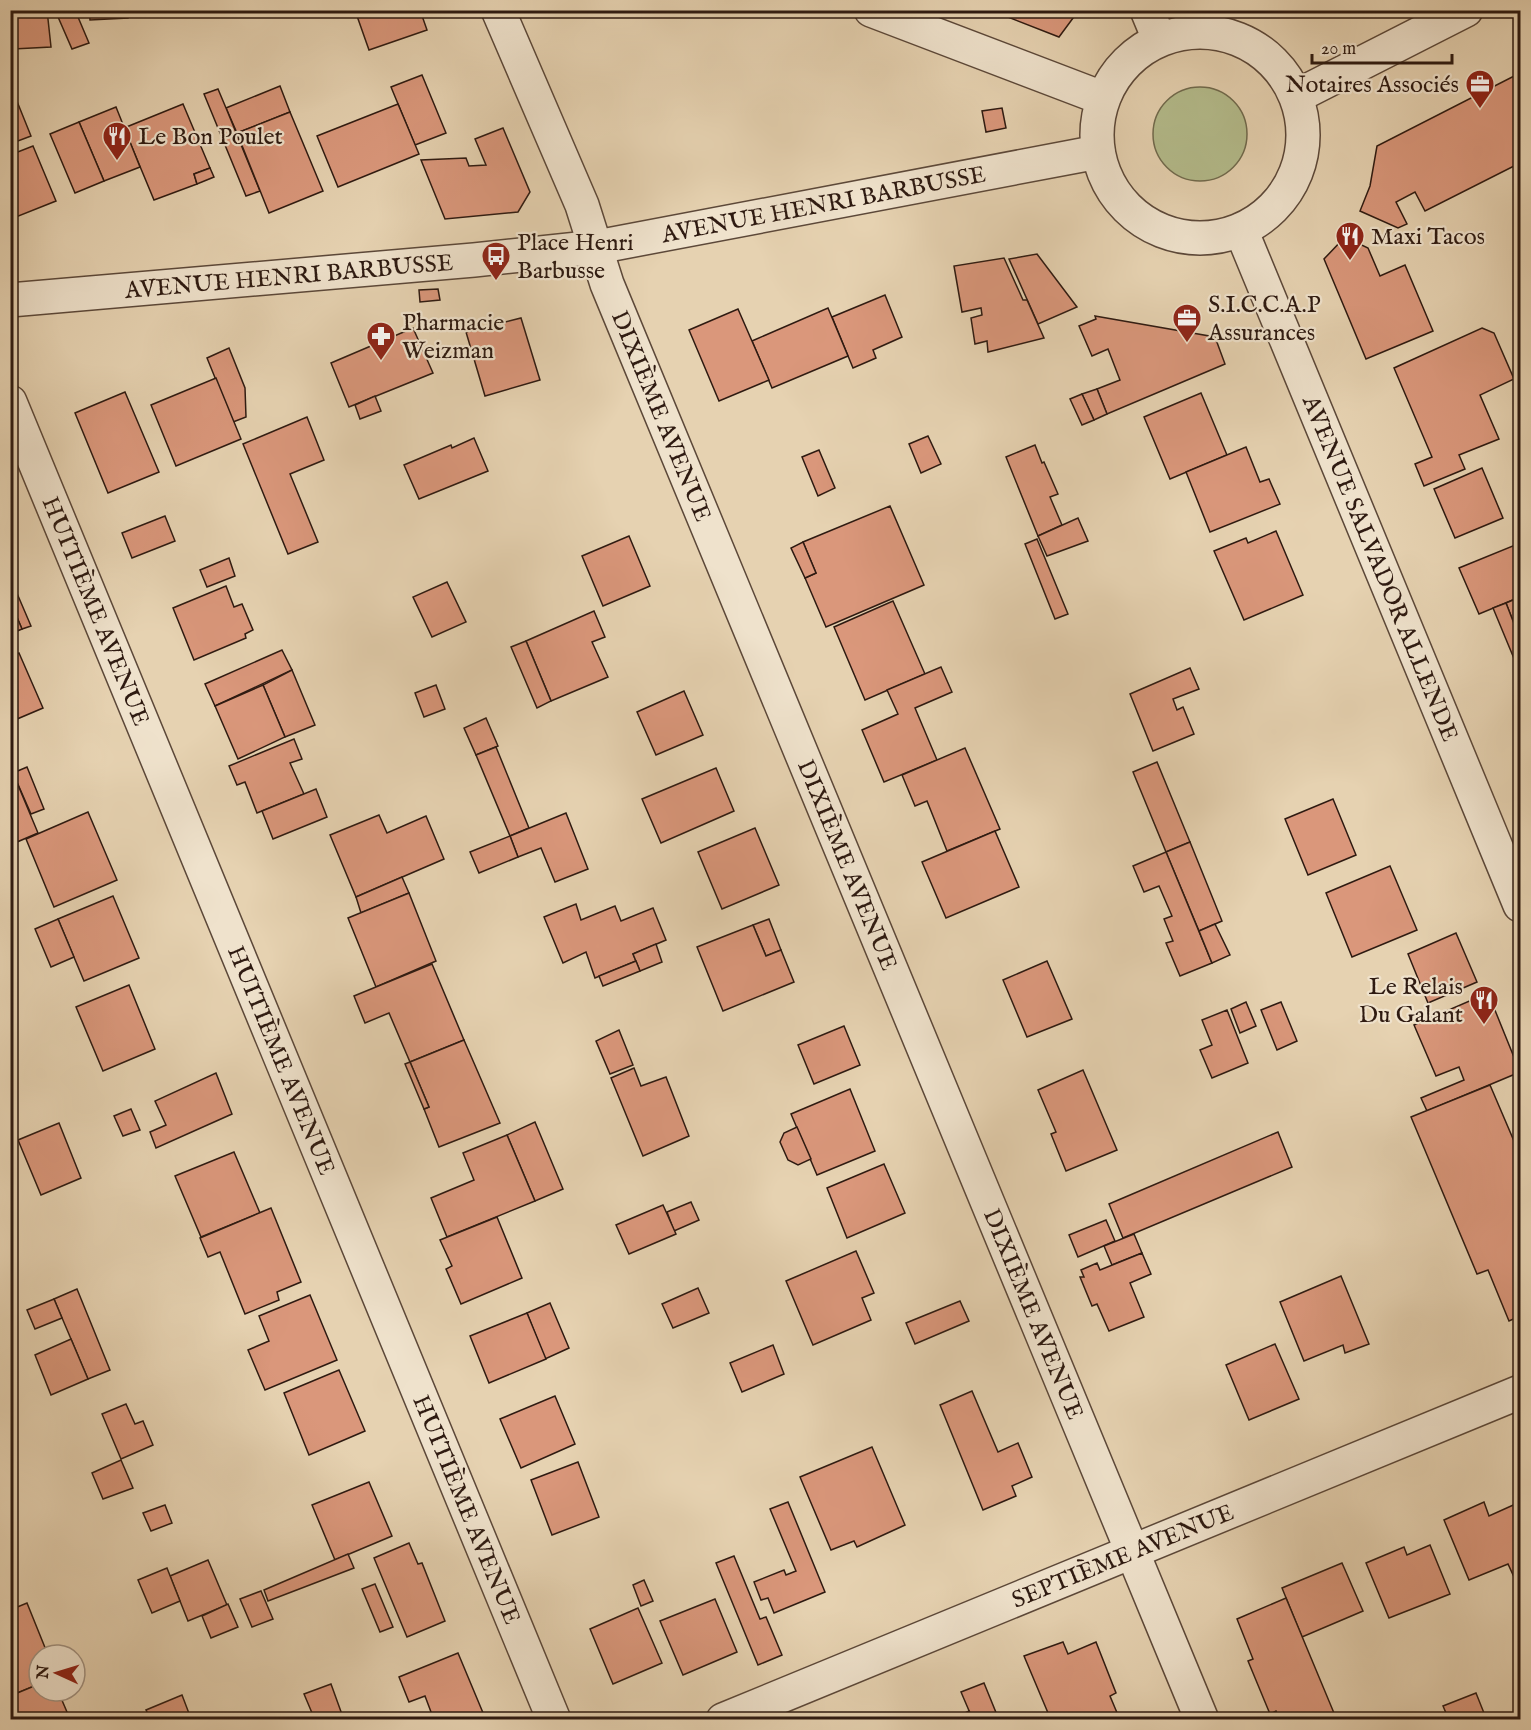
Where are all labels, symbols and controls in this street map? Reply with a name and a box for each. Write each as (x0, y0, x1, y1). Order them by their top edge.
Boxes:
scale bar (1312, 27, 1452, 65)
text: 20 m (1321, 38, 1356, 61)
office icon: Notaires Associés (1464, 68, 1496, 110)
place label: Notaires Associés (1285, 70, 1459, 101)
restaurant icon: Le Bon Poulet (101, 120, 133, 162)
place label: Le Bon Poulet (138, 122, 283, 153)
street label: AVENUE HENRI BARBUSSE (658, 160, 989, 252)
restaurant icon: Maxi Tacos (1334, 220, 1366, 262)
place label: Maxi Tacos (1371, 222, 1485, 253)
place label: Place Henri Barbusse (517, 228, 634, 287)
bus stop icon: Place Henri Barbusse (480, 240, 512, 282)
street label: AVENUE HENRI BARBUSSE (123, 248, 455, 307)
place label: S.I.C.C.A.P Assurances (1207, 290, 1321, 349)
office icon: S.I.C.C.A.P Assurances (1171, 302, 1203, 344)
street label: DIXIÈME AVENUE (603, 306, 718, 527)
place label: Pharmacie Weizman (402, 308, 504, 367)
pharmacy icon: Pharmacie Weizman (365, 320, 397, 362)
street label: AVENUE SALVADOR ALLENDE (1294, 390, 1465, 747)
street label: HUITIÈME AVENUE (34, 492, 156, 731)
street label: DIXIÈME AVENUE (789, 755, 904, 976)
street label: HUITIÈME AVENUE (219, 941, 341, 1180)
place label: Le Relais Du Galant (1359, 972, 1463, 1031)
restaurant icon: Le Relais Du Galant (1468, 984, 1500, 1026)
street label: DIXIÈME AVENUE (975, 1204, 1090, 1425)
street label: HUITIÈME AVENUE (405, 1391, 527, 1629)
street label: SEPTIÈME AVENUE (1007, 1497, 1239, 1616)
north arrow (27, 1643, 87, 1703)
text: N (34, 1664, 55, 1681)

